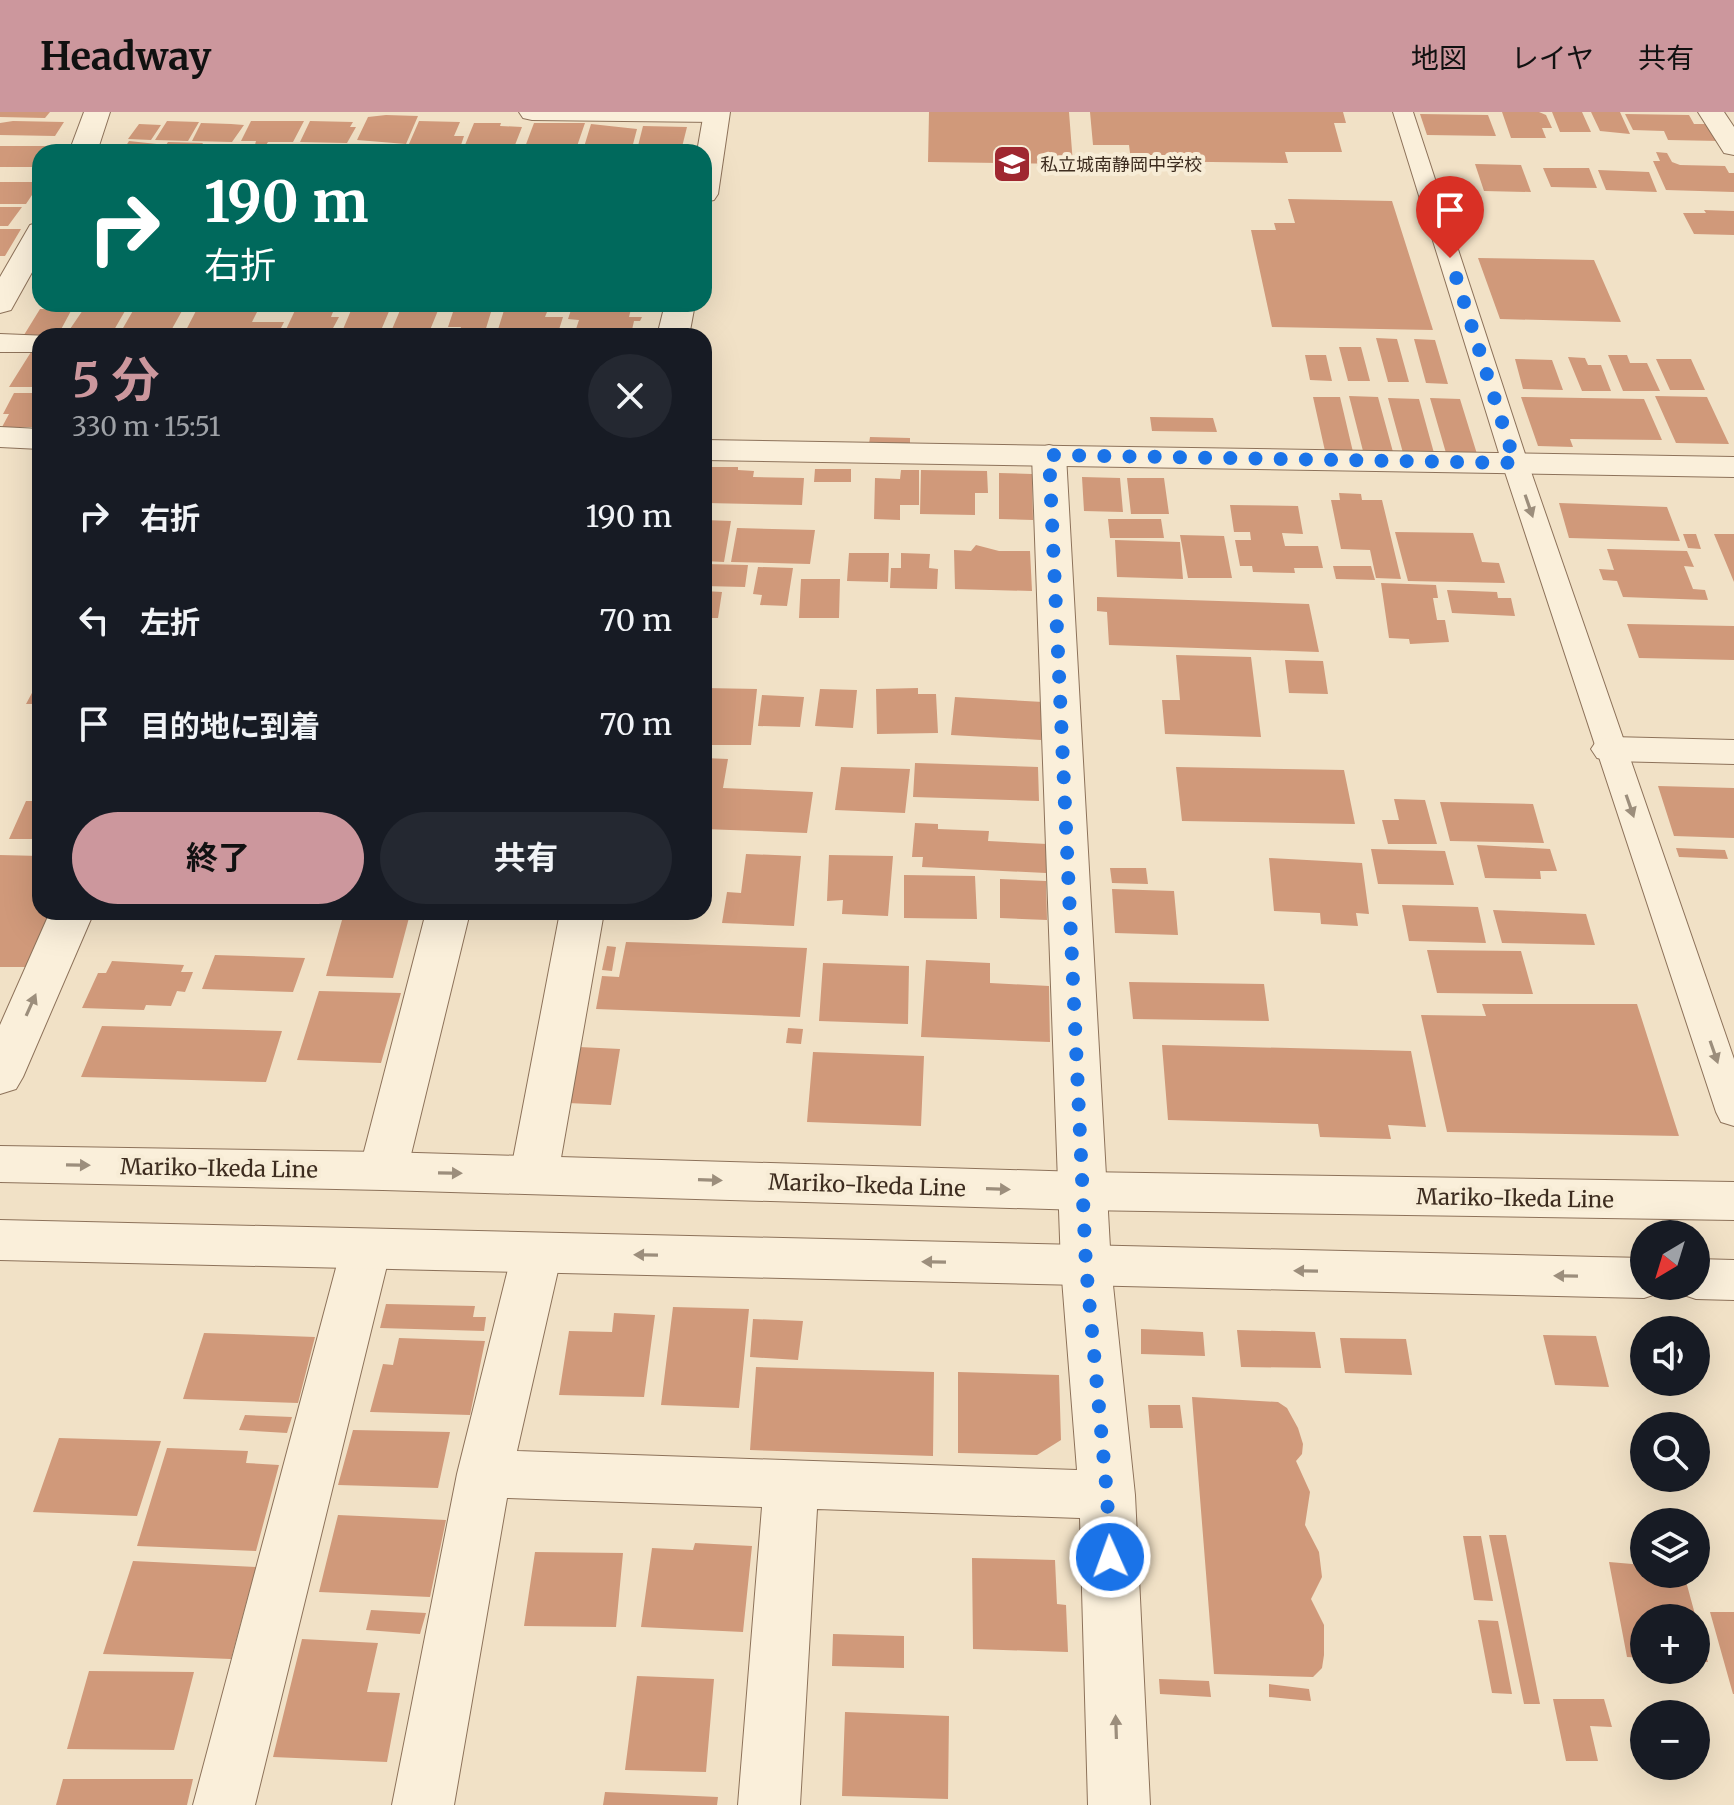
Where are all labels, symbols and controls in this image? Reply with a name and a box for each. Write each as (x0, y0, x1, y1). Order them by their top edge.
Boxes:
text: Headway (40, 33, 211, 80)
text: 地図 (1411, 40, 1467, 76)
text: レイヤ (1511, 40, 1594, 76)
text: 共有 (1638, 40, 1694, 76)
school or university icon: 私立城南静岡中学校 (991, 143, 1033, 185)
place label: 私立城南静岡中学校 (1040, 153, 1202, 176)
text: 190 m (204, 167, 369, 237)
icon: right (72, 176, 176, 280)
pin (1416, 176, 1484, 258)
icon: arrive (1428, 188, 1472, 232)
text: 右折 (204, 243, 276, 288)
text: 5 分 (72, 350, 159, 410)
button: close (588, 354, 672, 438)
text: 330 m · 15:51 (72, 410, 221, 443)
icon: right (72, 494, 116, 538)
one-way arrow (1524, 494, 1536, 518)
text: 190 m (585, 497, 672, 535)
text: 右折 (140, 499, 200, 537)
icon: left (72, 598, 116, 642)
text: 70 m (599, 601, 672, 639)
text: 左折 (140, 603, 200, 641)
icon: arrive (72, 702, 116, 746)
text: 70 m (599, 705, 672, 743)
text: 目的地に到着 (140, 707, 320, 745)
one-way arrow (1625, 794, 1637, 818)
button: 終了 (72, 812, 364, 904)
button: 共有 (380, 812, 672, 904)
one-way arrow (25, 994, 38, 1017)
one-way arrow (1708, 1040, 1720, 1064)
street label: Mariko-Ikeda Line (120, 1152, 318, 1184)
one-way arrow (66, 1159, 91, 1172)
one-way arrow (438, 1166, 463, 1179)
street label: Mariko-Ikeda Line (768, 1168, 966, 1202)
one-way arrow (698, 1174, 723, 1186)
one-way arrow (986, 1182, 1011, 1195)
street label: Mariko-Ikeda Line (1416, 1182, 1614, 1214)
north arrow (1630, 1220, 1710, 1300)
map controls (1630, 1220, 1710, 1780)
one-way arrow (633, 1249, 658, 1262)
one-way arrow (921, 1256, 946, 1268)
one-way arrow (1293, 1264, 1318, 1277)
one-way arrow (1553, 1270, 1578, 1283)
button: sound (1630, 1316, 1710, 1396)
button: search (1630, 1412, 1710, 1492)
button: layers (1630, 1508, 1710, 1588)
position arrow (1068, 1515, 1152, 1599)
button: + (1630, 1604, 1710, 1684)
button: − (1630, 1700, 1710, 1780)
one-way arrow (1110, 1714, 1123, 1739)

